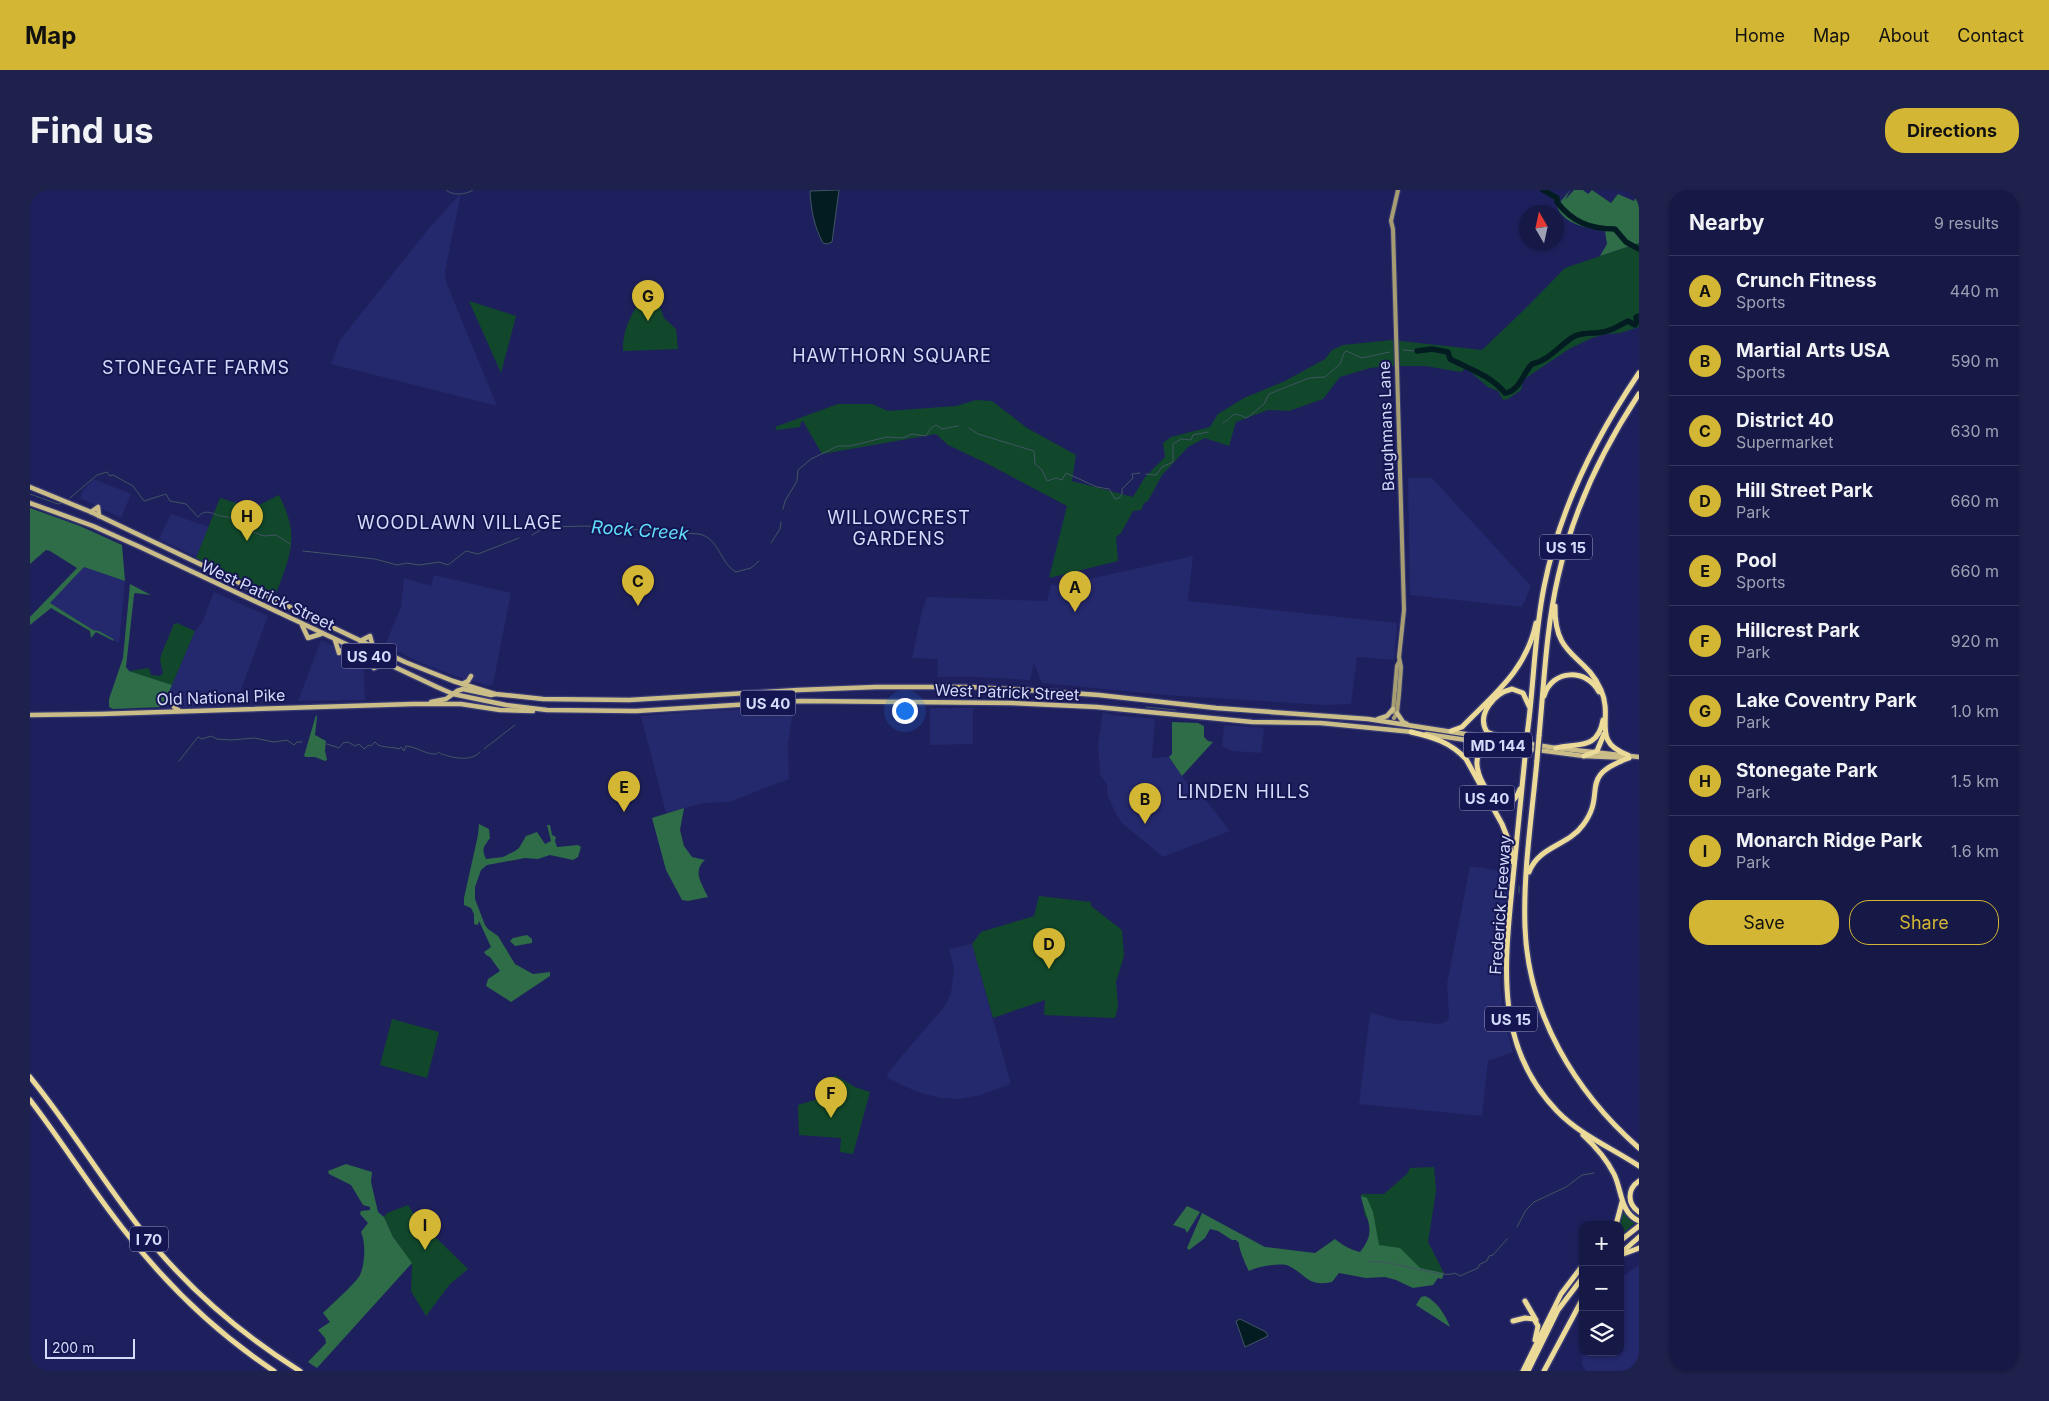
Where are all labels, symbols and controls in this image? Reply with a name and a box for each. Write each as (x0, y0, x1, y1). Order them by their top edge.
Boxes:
text: Map (25, 21, 76, 50)
text: Home (1735, 25, 1785, 46)
text: Map (1813, 25, 1850, 46)
text: About (1878, 25, 1929, 46)
text: Contact (1957, 25, 2024, 46)
button: Directions (1885, 108, 2019, 153)
text: Find us (30, 109, 154, 151)
north arrow (1519, 205, 1564, 250)
text: Nearby (1689, 210, 1764, 235)
text: 9 results (1934, 213, 1999, 233)
text: Crunch Fitness (1736, 269, 1877, 292)
pin: G (632, 280, 664, 321)
text: A (1699, 281, 1711, 301)
text: 440 m (1950, 281, 1999, 301)
text: Sports (1736, 292, 1785, 312)
text: Martial Arts USA (1736, 339, 1890, 362)
district label: HAWTHORN SQUARE (792, 345, 992, 366)
text: B (1700, 351, 1710, 371)
text: 590 m (1951, 351, 1999, 371)
district label: STONEGATE FARMS (102, 357, 290, 378)
street label: Baughmans Lane (1374, 360, 1398, 492)
text: Sports (1736, 362, 1785, 382)
text: District 40 (1736, 409, 1834, 432)
text: C (1699, 421, 1711, 441)
text: 630 m (1951, 421, 1999, 441)
text: Supermarket (1736, 432, 1833, 452)
text: Hill Street Park (1736, 479, 1873, 502)
text: D (1699, 491, 1711, 511)
text: 660 m (1951, 491, 1999, 511)
pin: H (231, 500, 263, 541)
text: Park (1736, 502, 1770, 522)
district label: WILLOWCREST GARDENS (827, 507, 971, 549)
district label: WOODLAWN VILLAGE (357, 512, 563, 533)
water label: Rock Creek (591, 516, 691, 544)
road number: US 15 (1540, 534, 1592, 560)
text: Pool (1736, 549, 1777, 572)
street label: West Patrick Street (198, 555, 338, 635)
text: E (1700, 561, 1710, 581)
text: 660 m (1951, 561, 1999, 581)
pin: C (622, 565, 654, 606)
pin: A (1059, 571, 1091, 612)
text: Sports (1736, 572, 1785, 592)
text: Hillcrest Park (1736, 619, 1860, 642)
text: F (1700, 631, 1710, 651)
text: 920 m (1951, 631, 1999, 651)
text: Park (1736, 642, 1770, 662)
road number: US 40 (342, 644, 396, 668)
street label: West Patrick Street (934, 679, 1080, 705)
street label: Old National Pike (156, 685, 286, 709)
text: Lake Coventry Park (1736, 689, 1917, 712)
road number: US 40 (740, 690, 796, 716)
your location (892, 698, 918, 724)
text: G (1699, 701, 1711, 721)
text: 1.0 km (1951, 701, 1999, 721)
text: Park (1736, 712, 1770, 732)
road number: MD 144 (1464, 732, 1532, 758)
text: Stonegate Park (1736, 759, 1878, 782)
pin: E (608, 771, 640, 812)
text: H (1699, 771, 1711, 791)
text: 1.5 km (1951, 771, 1999, 791)
district label: LINDEN HILLS (1177, 781, 1311, 802)
text: Park (1736, 782, 1770, 802)
pin: B (1129, 783, 1161, 824)
road number: US 40 (1460, 786, 1514, 810)
text: Monarch Ridge Park (1736, 829, 1923, 852)
street label: Frederick Freeway (1485, 835, 1515, 975)
text: I (1703, 841, 1707, 861)
text: 1.6 km (1951, 841, 1999, 861)
text: Park (1736, 852, 1770, 872)
button: Save (1689, 900, 1839, 945)
button: Share (1849, 900, 1999, 945)
pin: D (1033, 928, 1065, 969)
road number: US 15 (1485, 1006, 1537, 1032)
pin: F (815, 1077, 847, 1118)
pin: I (409, 1209, 441, 1250)
map controls (1579, 1221, 1624, 1356)
button: + (1579, 1221, 1624, 1266)
road number: I 70 (130, 1226, 168, 1252)
button: − (1579, 1266, 1624, 1311)
button: layers (1579, 1311, 1624, 1356)
scale bar (45, 1336, 135, 1359)
text: 200 m (52, 1339, 94, 1356)

